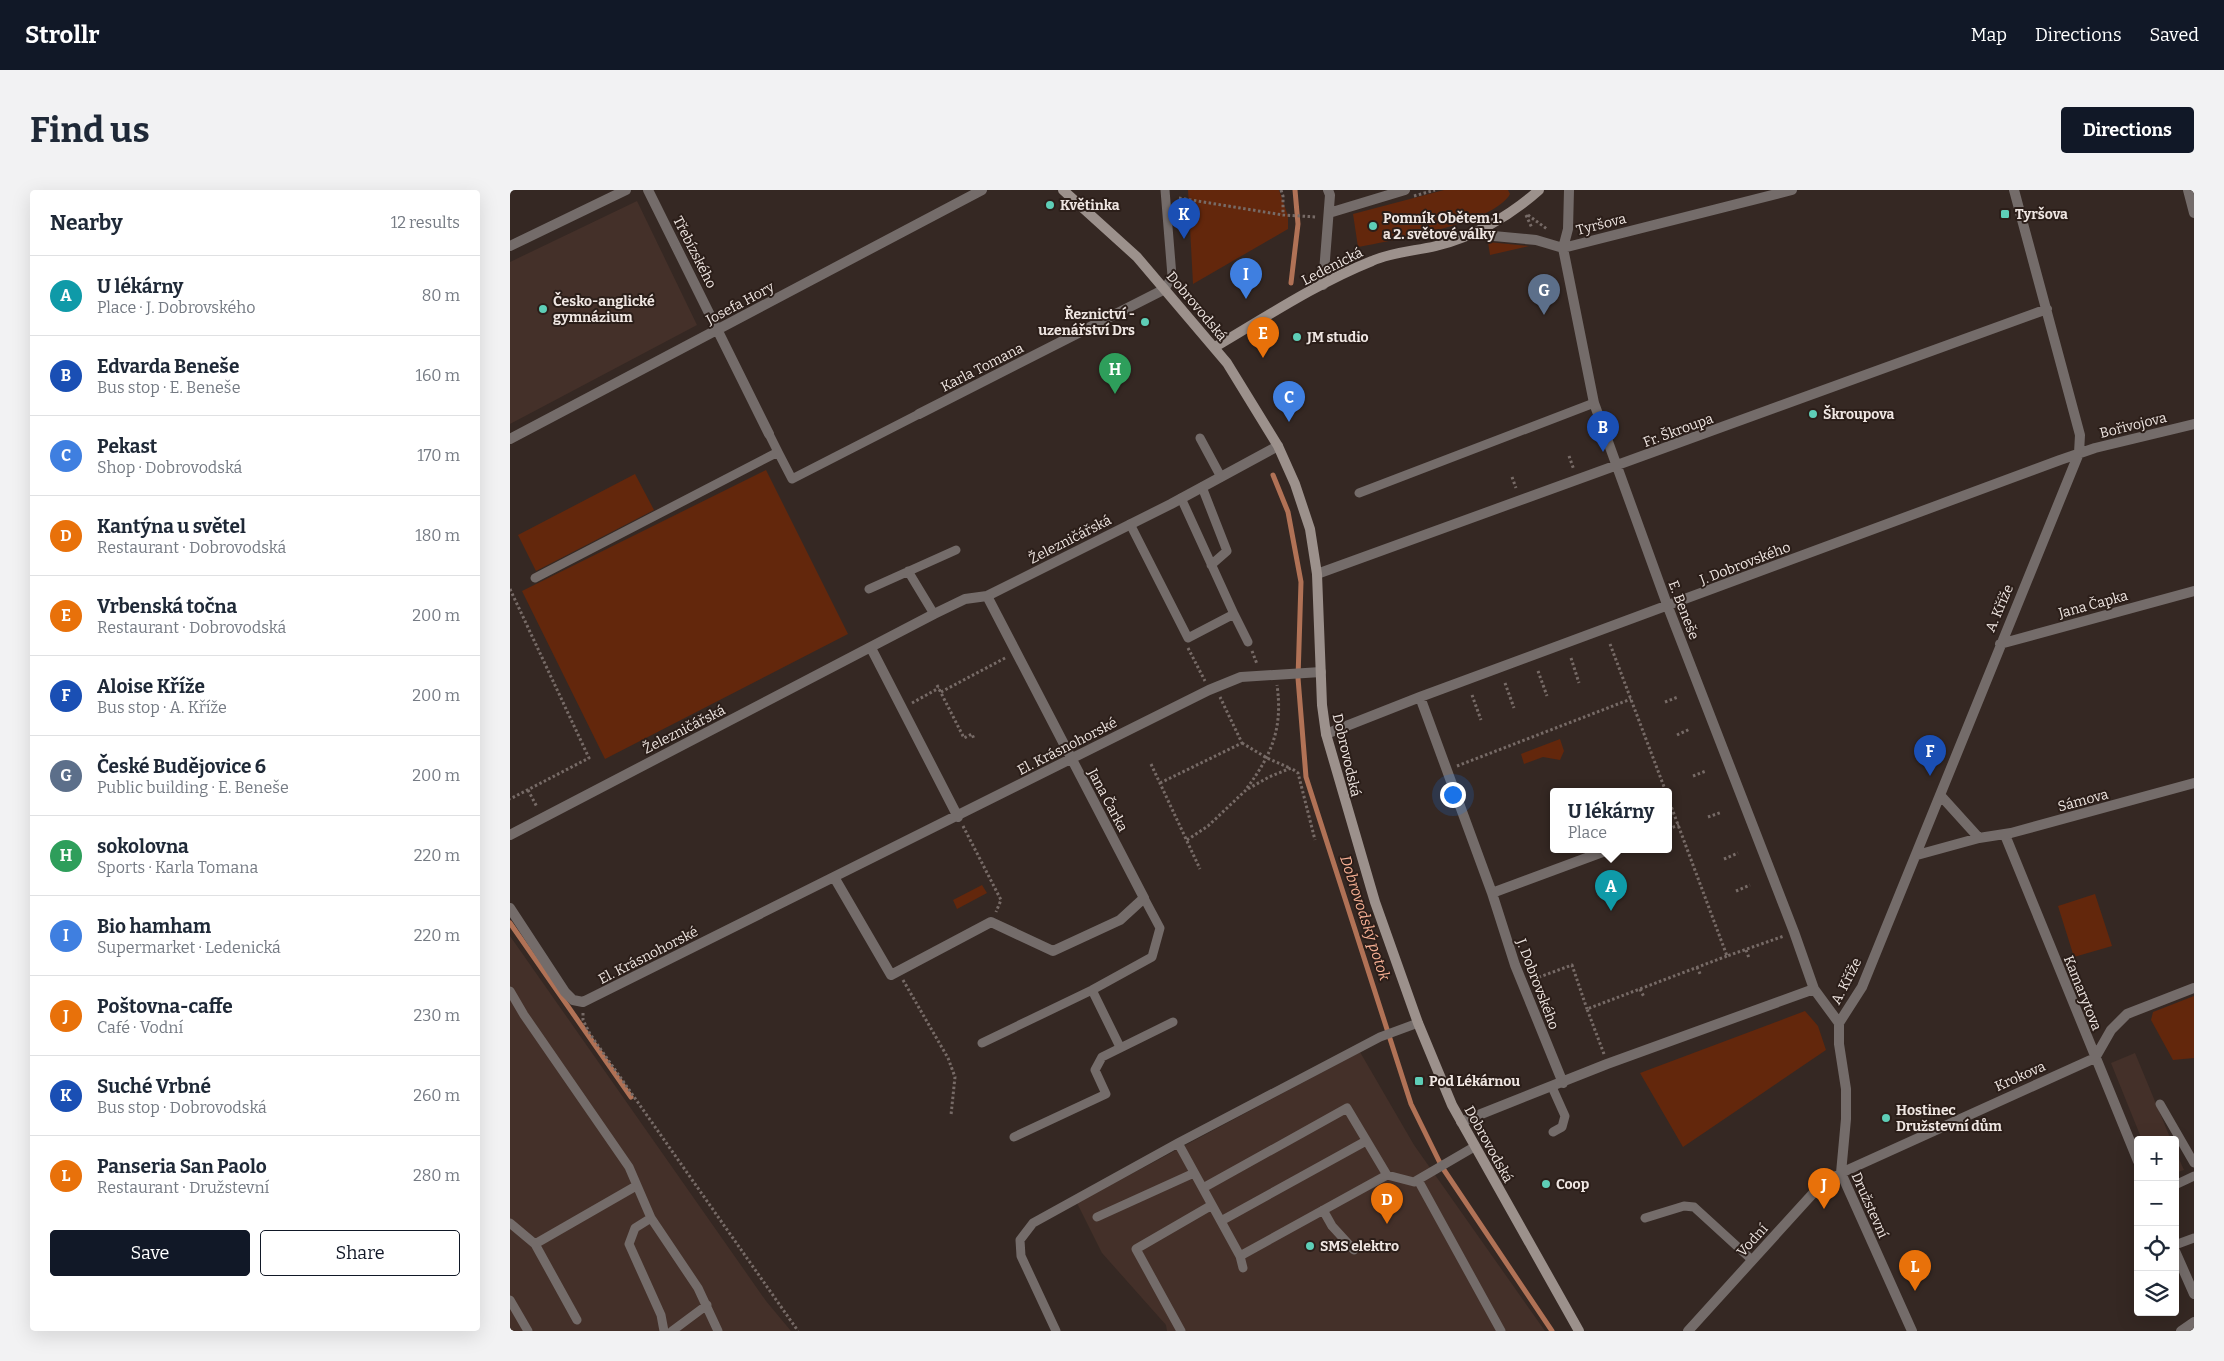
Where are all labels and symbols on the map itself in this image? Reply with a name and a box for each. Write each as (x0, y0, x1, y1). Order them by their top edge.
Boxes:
place label: Květinka (1060, 197, 1120, 214)
pin: K (1168, 198, 1200, 239)
marker: Květinka (1044, 199, 1056, 211)
place label: Tyršova (2015, 206, 2068, 223)
marker: Tyršova (1999, 208, 2011, 220)
place label: Pomník Obětem 1. a 2. světové války (1383, 210, 1502, 243)
street label: Tyršova (1574, 210, 1628, 239)
street label: Třebízského (669, 213, 720, 291)
marker: Pomník Obětem 1. a 2. světové války (1367, 220, 1379, 232)
street label: Ledenická (1299, 244, 1366, 289)
pin: I (1230, 258, 1262, 299)
street label: Dobrovodská (1163, 268, 1231, 345)
pin: G (1528, 274, 1560, 315)
street label: Josefa Hory (702, 278, 778, 329)
place label: Česko-anglické gymnázium (553, 291, 655, 326)
marker: Česko-anglické gymnázium (537, 303, 549, 315)
place label: Řeznictví - uzenářství Drs (1038, 305, 1135, 339)
marker: Řeznictví - uzenářství Drs (1139, 316, 1151, 328)
pin: E (1247, 317, 1279, 358)
place label: JM studio (1306, 329, 1369, 346)
marker: JM studio (1291, 331, 1303, 343)
street label: Karla Tomana (938, 339, 1027, 396)
pin: H (1099, 353, 1131, 394)
pin: C (1273, 381, 1305, 422)
place label: Škroupova (1823, 404, 1895, 423)
marker: Škroupova (1807, 408, 1819, 420)
street label: Fr. Škroupa (1640, 409, 1716, 451)
street label: Bořivojova (2098, 409, 2169, 442)
pin: B (1587, 411, 1619, 452)
street label: Železničářská (1026, 511, 1115, 567)
street label: J. Dobrovského (1696, 538, 1793, 589)
street label: E. Beneše (1664, 578, 1703, 642)
street label: A. Kříže (1982, 582, 2017, 635)
street label: Jana Čapka (2055, 586, 2130, 622)
street label: Železničářská (640, 701, 729, 757)
street label: Dobrovodská (1329, 712, 1364, 799)
street label: El. Krásnohorské (1014, 714, 1120, 779)
pin: F (1914, 735, 1946, 776)
street label: Jana Čarka (1083, 764, 1132, 835)
your location (1440, 782, 1466, 808)
street label: Sámova (2056, 786, 2111, 815)
water label: Dobrovodský potok (1336, 853, 1394, 984)
pin: A (1595, 870, 1627, 911)
street label: El. Krásnohorské (595, 923, 701, 988)
street label: J. Dobrovského (1512, 935, 1563, 1032)
street label: Kamarytova (2060, 953, 2105, 1033)
street label: A. Kříže (1827, 955, 1865, 1007)
street label: Krokova (1992, 1058, 2048, 1095)
place label: Pod Lékárnou (1429, 1073, 1520, 1090)
marker: Pod Lékárnou (1413, 1075, 1425, 1087)
place label: Hostinec Družstevní dům (1896, 1102, 2003, 1135)
street label: Dobrovodská (1460, 1103, 1517, 1186)
marker: Hostinec Družstevní dům (1880, 1112, 1892, 1124)
pin: J (1808, 1168, 1840, 1209)
street label: Družstevní (1847, 1170, 1892, 1242)
place label: Coop (1556, 1176, 1590, 1193)
marker: Coop (1540, 1178, 1552, 1190)
pin: D (1371, 1183, 1403, 1224)
street label: Vodní (1733, 1220, 1772, 1260)
place label: SMS elektro (1320, 1238, 1399, 1255)
marker: SMS elektro (1304, 1240, 1316, 1252)
pin: L (1899, 1250, 1931, 1291)

